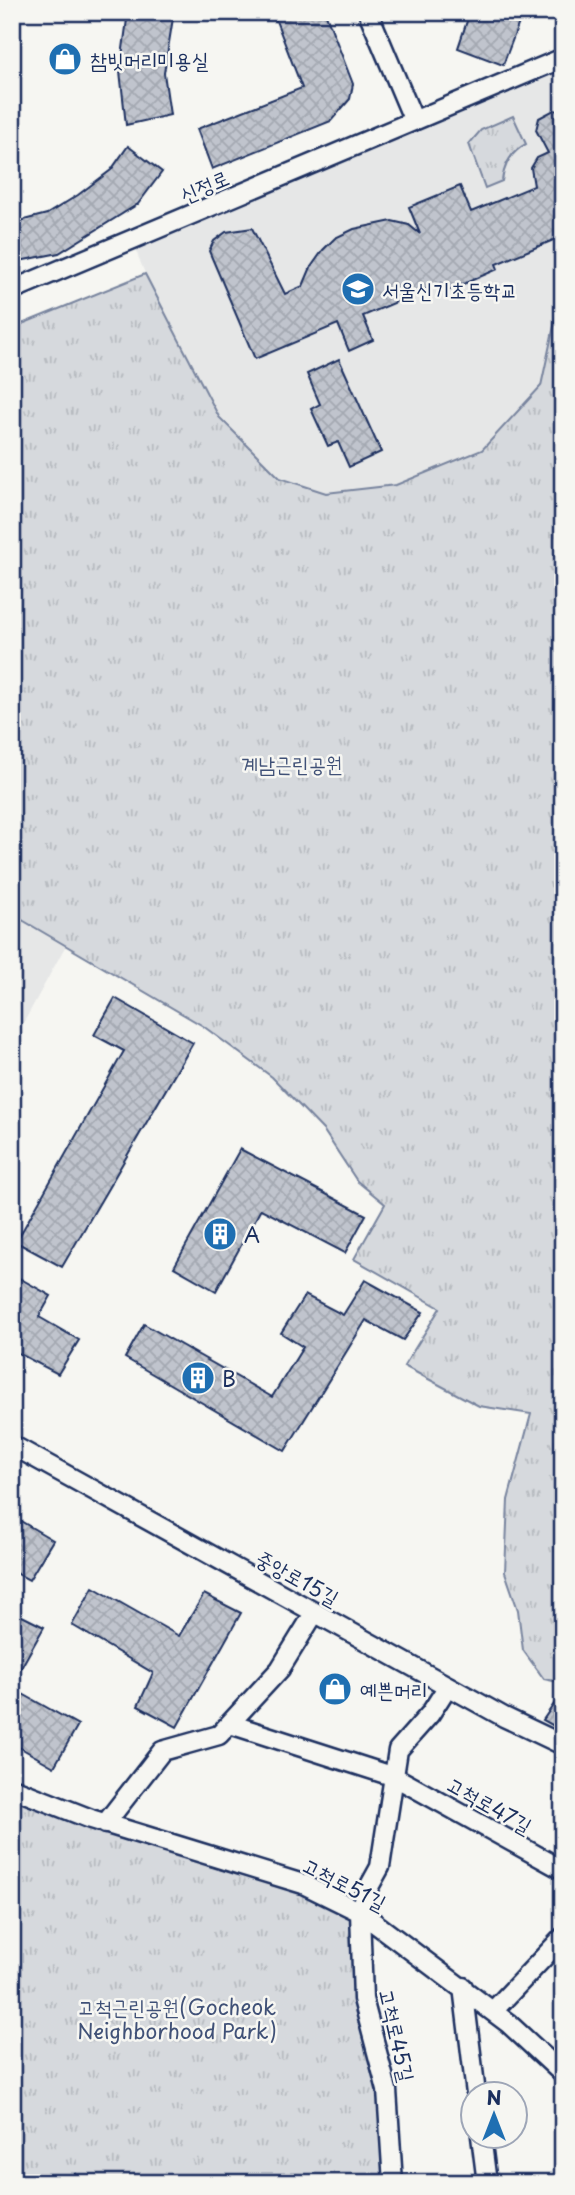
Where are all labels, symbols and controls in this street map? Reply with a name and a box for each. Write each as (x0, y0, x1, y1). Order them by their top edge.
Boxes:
shop icon: 참빗머리미용실 (46, 40, 84, 78)
place label: 참빗머리미용실 (90, 43, 208, 75)
street label: 신정로 (174, 160, 234, 210)
school or university icon: 서울신기초등학교 (339, 270, 377, 308)
place label: 서울신기초등학교 (382, 273, 517, 305)
park label: 계남근린공원 (241, 747, 343, 779)
building icon: A (201, 1215, 239, 1253)
place label: A (244, 1218, 260, 1250)
building icon: B (179, 1359, 217, 1397)
place label: B (222, 1362, 236, 1394)
street label: 중앙로15길 (251, 1541, 345, 1613)
shop icon: 예쁜머리 (316, 1670, 354, 1708)
place label: 예쁜머리 (360, 1673, 428, 1705)
street label: 고척로47길 (442, 1767, 539, 1841)
street label: 고척로51길 (298, 1848, 392, 1918)
street label: 고척로45길 (372, 1985, 424, 2085)
park label: 고척근린공원(Gocheok Neighborhood Park) (77, 1990, 277, 2046)
north arrow (460, 2080, 530, 2150)
text: N (486, 2083, 502, 2111)

